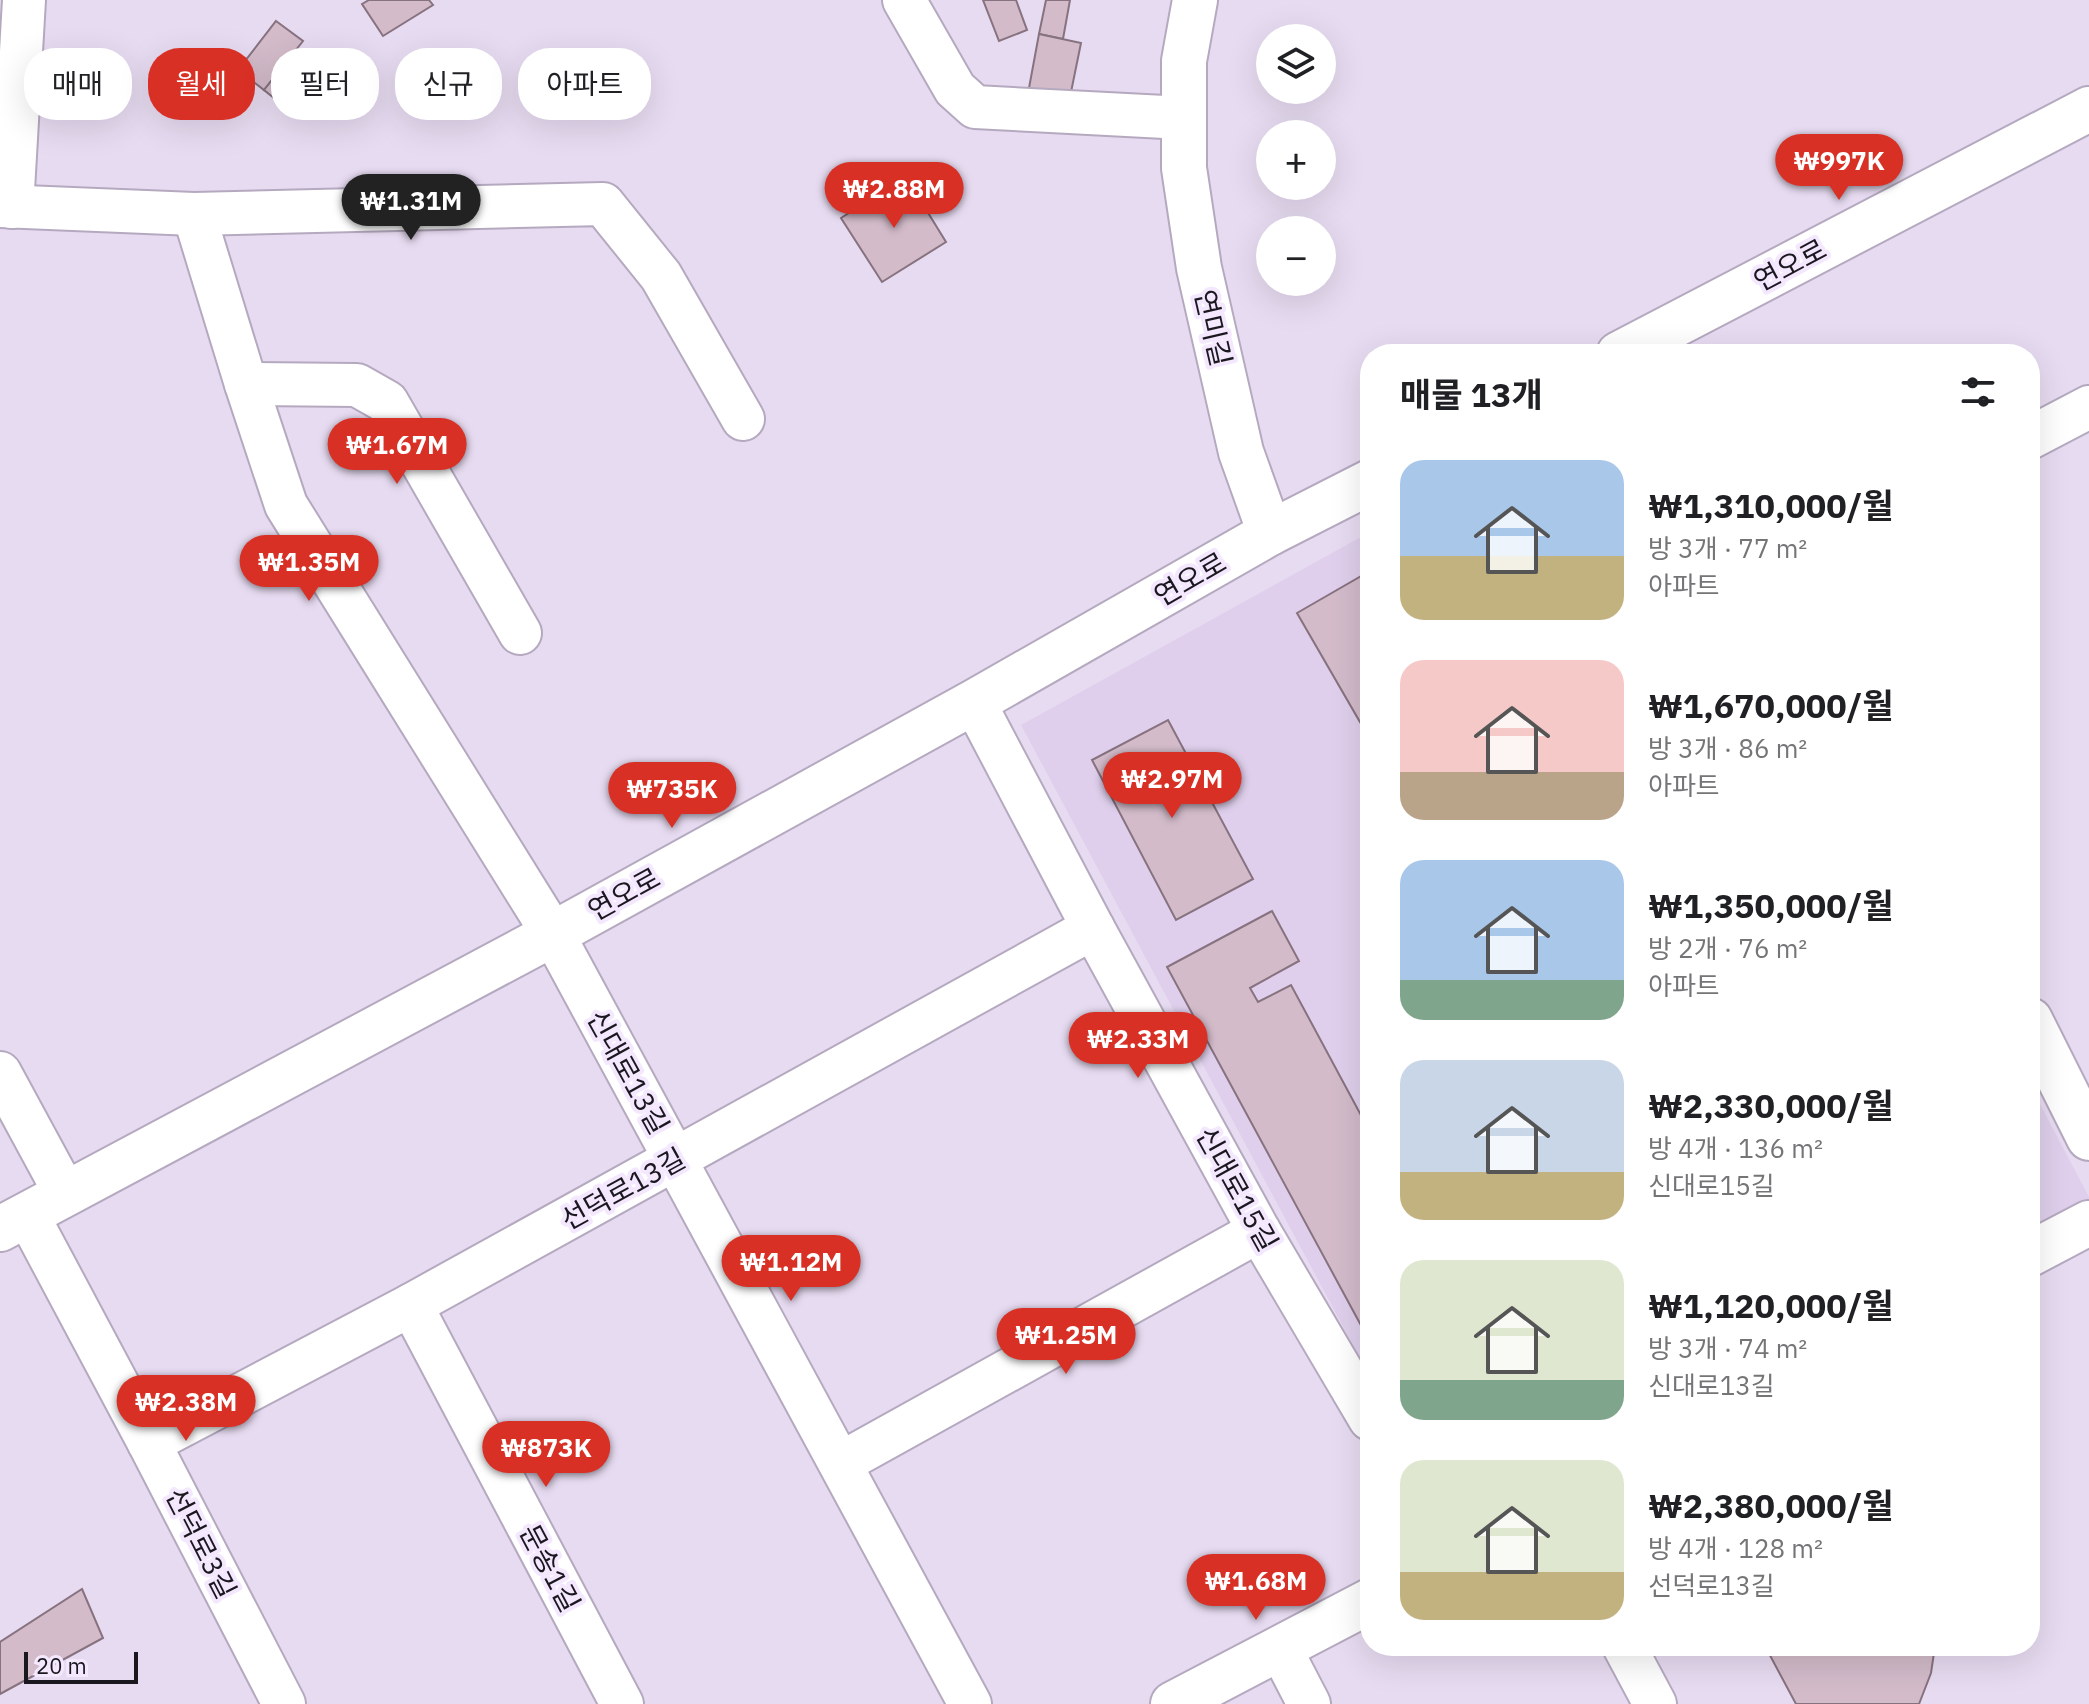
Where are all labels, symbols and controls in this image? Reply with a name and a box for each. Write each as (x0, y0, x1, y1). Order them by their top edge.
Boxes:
map controls (1256, 24, 1336, 296)
button: layers (1256, 24, 1336, 104)
chip: 매매 (24, 48, 132, 120)
chip: 월세 (148, 48, 255, 120)
chip: 필터 (271, 48, 379, 120)
chip: 신규 (395, 48, 502, 120)
chip: 아파트 (518, 48, 651, 120)
button: + (1256, 120, 1336, 200)
pin: ₩997K (1783, 134, 1895, 202)
text: ₩997K (1793, 143, 1885, 177)
pin: ₩2.88M (829, 162, 959, 230)
text: ₩2.88M (843, 171, 945, 205)
pin: ₩1.31M (346, 174, 476, 242)
text: ₩1.31M (360, 183, 462, 217)
button: − (1256, 216, 1336, 296)
street label: 연오로 (1747, 230, 1833, 299)
street label: 연미길 (1187, 286, 1240, 370)
icon: filters (1956, 370, 2000, 414)
text: 매물 13개 (1400, 372, 1543, 416)
pin: ₩1.67M (332, 418, 462, 486)
text: ₩1.67M (346, 427, 448, 461)
text: ₩1,310,000/월 (1648, 483, 1894, 527)
icon: home (1464, 492, 1560, 588)
text: 방 3개 · 77 m² (1648, 531, 1807, 565)
pin: ₩1.35M (244, 535, 374, 603)
street label: 연오로 (1147, 543, 1232, 614)
text: ₩1.35M (258, 544, 360, 578)
text: 아파트 (1648, 568, 1720, 602)
text: ₩1,670,000/월 (1648, 683, 1894, 727)
icon: home (1464, 692, 1560, 788)
text: 방 3개 · 86 m² (1648, 731, 1807, 765)
pin: ₩2.97M (1107, 752, 1237, 820)
text: ₩2.97M (1121, 761, 1223, 795)
pin: ₩735K (616, 762, 728, 830)
text: 아파트 (1648, 768, 1720, 802)
text: ₩735K (626, 771, 718, 805)
street label: 연오로 (581, 859, 667, 928)
text: ₩1,350,000/월 (1648, 883, 1894, 927)
icon: home (1464, 892, 1560, 988)
text: 방 2개 · 76 m² (1648, 931, 1807, 965)
text: 아파트 (1648, 968, 1720, 1002)
street label: 신대로13길 (579, 1003, 678, 1140)
pin: ₩2.33M (1073, 1012, 1203, 1080)
text: ₩2.33M (1087, 1021, 1189, 1055)
text: ₩2,330,000/월 (1648, 1083, 1894, 1127)
icon: home (1464, 1092, 1560, 1188)
street label: 신대로15길 (1188, 1120, 1287, 1257)
text: 방 4개 · 136 m² (1648, 1131, 1823, 1165)
street label: 선덕로13길 (554, 1139, 691, 1238)
text: 신대로15길 (1648, 1168, 1775, 1202)
pin: ₩1.12M (726, 1235, 856, 1303)
text: ₩1.12M (740, 1244, 842, 1278)
text: ₩1,120,000/월 (1648, 1283, 1894, 1327)
icon: home (1464, 1292, 1560, 1388)
pin: ₩1.25M (1001, 1308, 1131, 1376)
text: ₩1.25M (1015, 1317, 1117, 1351)
text: 방 3개 · 74 m² (1648, 1331, 1807, 1365)
text: 신대로13길 (1648, 1368, 1775, 1402)
pin: ₩2.38M (121, 1375, 251, 1443)
text: ₩2.38M (135, 1384, 237, 1418)
pin: ₩873K (490, 1421, 602, 1489)
text: ₩873K (500, 1430, 592, 1464)
street label: 선덕로3길 (158, 1481, 245, 1605)
text: ₩2,380,000/월 (1648, 1483, 1894, 1527)
icon: home (1464, 1492, 1560, 1588)
street label: 문송1길 (512, 1518, 589, 1618)
text: 방 4개 · 128 m² (1648, 1531, 1823, 1565)
pin: ₩1.68M (1191, 1554, 1321, 1622)
text: ₩1.68M (1205, 1563, 1307, 1597)
text: 선덕로13길 (1648, 1568, 1775, 1602)
scale bar (24, 1648, 138, 1684)
text: 20 m (36, 1651, 87, 1680)

